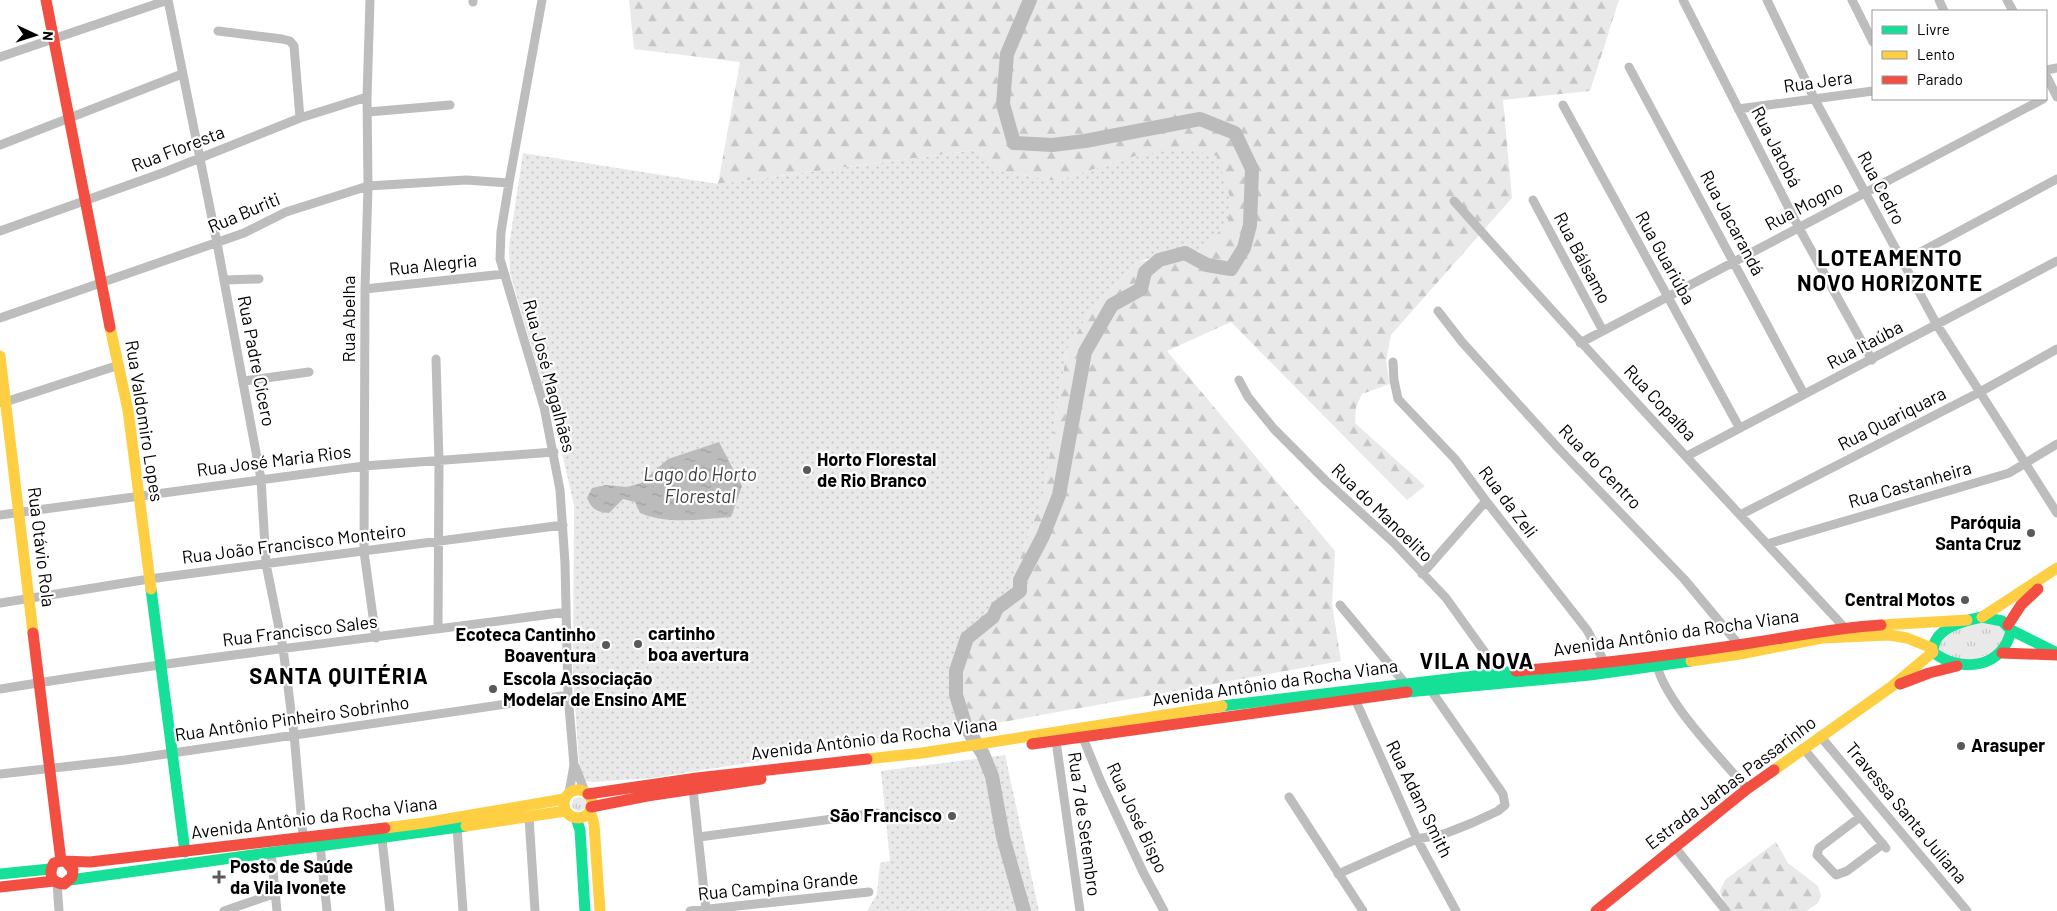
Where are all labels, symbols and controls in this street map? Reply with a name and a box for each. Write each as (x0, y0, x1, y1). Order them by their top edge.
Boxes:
north arrow (10, 10, 60, 60)
legend (1872, 10, 2047, 100)
text: Livre (1917, 20, 1950, 38)
text: N (40, 31, 57, 41)
text: Lento (1917, 45, 1955, 63)
street label: Rua Jera (1782, 65, 1854, 97)
text: Parado (1917, 70, 1963, 88)
street label: Rua Jatobá (1747, 102, 1807, 191)
street label: Rua Floresta (128, 120, 227, 176)
street label: Rua Cedro (1853, 147, 1910, 228)
street label: Rua Jacarandá (1696, 166, 1770, 279)
street label: Rua Mogno (1761, 175, 1846, 235)
street label: Rua Buriti (204, 187, 283, 237)
street label: Rua Guariúba (1631, 207, 1701, 308)
street label: Rua Bálsamo (1550, 208, 1616, 307)
district label: LOTEAMENTO NOVO HORIZONTE (1797, 244, 1983, 295)
street label: Rua Alegria (388, 248, 478, 280)
street label: Rua Abelha (337, 276, 359, 362)
street label: Rua Padre Cícero (234, 294, 280, 428)
street label: Rua José Magalhães (519, 297, 581, 455)
street label: Rua Itaúba (1823, 315, 1906, 373)
street label: Rua Valdomiro Lopes (121, 338, 169, 503)
street label: Rua Copaíba (1620, 360, 1702, 445)
street label: Rua Quariquara (1834, 381, 1949, 455)
street label: Rua do Centro (1555, 419, 1647, 513)
street label: Rua José Maria Rios (195, 440, 352, 480)
place label: Horto Florestal de Rio Branco (817, 448, 936, 491)
street label: Rua Castanheira (1846, 456, 1974, 512)
street label: Rua do Manoelito (1327, 458, 1438, 566)
street label: Rua da Zeli (1475, 461, 1543, 542)
water label: Lago do Horto Florestal (643, 462, 757, 507)
marker: Horto Florestal de Rio Branco (801, 464, 813, 476)
street label: Rua Otávio Rola (24, 486, 60, 608)
place label: Paróquia Santa Cruz (1935, 511, 2021, 554)
street label: Rua João Francisco Monteiro (180, 518, 407, 568)
marker: Paróquia Santa Cruz (2025, 527, 2037, 539)
place label: Central Motos (1845, 588, 1955, 610)
marker: Central Motos (1959, 594, 1971, 606)
street label: Avenida Antônio da Rocha Viana (1552, 604, 1800, 660)
street label: Rua Francisco Sales (221, 610, 379, 650)
place label: cartinho boa avertura (648, 622, 749, 665)
place label: Ecoteca Cantinho Boaventura (456, 623, 596, 666)
marker: cartinho boa avertura (632, 638, 644, 650)
marker: Ecoteca Cantinho Boaventura (600, 639, 612, 651)
district label: VILA NOVA (1420, 647, 1534, 673)
street label: Avenida Antônio da Rocha Viana (1151, 654, 1399, 710)
district label: SANTA QUITÉRIA (249, 662, 429, 688)
place label: Escola Associação Modelar de Ensino AME (503, 667, 687, 710)
marker: Escola Associação Modelar de Ensino AME (487, 683, 499, 695)
street label: Rua Antônio Pinheiro Sobrinho (173, 691, 411, 745)
street label: Estrada Jarbas Passarinho (1641, 711, 1820, 854)
street label: Avenida Antônio da Rocha Viana (749, 712, 998, 764)
place label: Arasuper (1971, 734, 2045, 756)
street label: Rua Adam Smith (1382, 736, 1458, 861)
street label: Travessa Santa Juliana (1841, 737, 1972, 888)
marker: Arasuper (1955, 740, 1967, 752)
street label: Rua 7 de Setembro (1064, 750, 1106, 897)
street label: Rua José Bispo (1103, 759, 1173, 876)
street label: Avenida Antônio da Rocha Viana (189, 791, 438, 843)
place label: São Francisco (830, 804, 942, 826)
marker: São Francisco (946, 810, 958, 822)
place label: Posto de Saúde da Vila Ivonete (230, 855, 353, 898)
street label: Rua Campina Grande (697, 866, 859, 904)
marker: Posto de Saúde da Vila Ivonete (212, 870, 226, 884)

